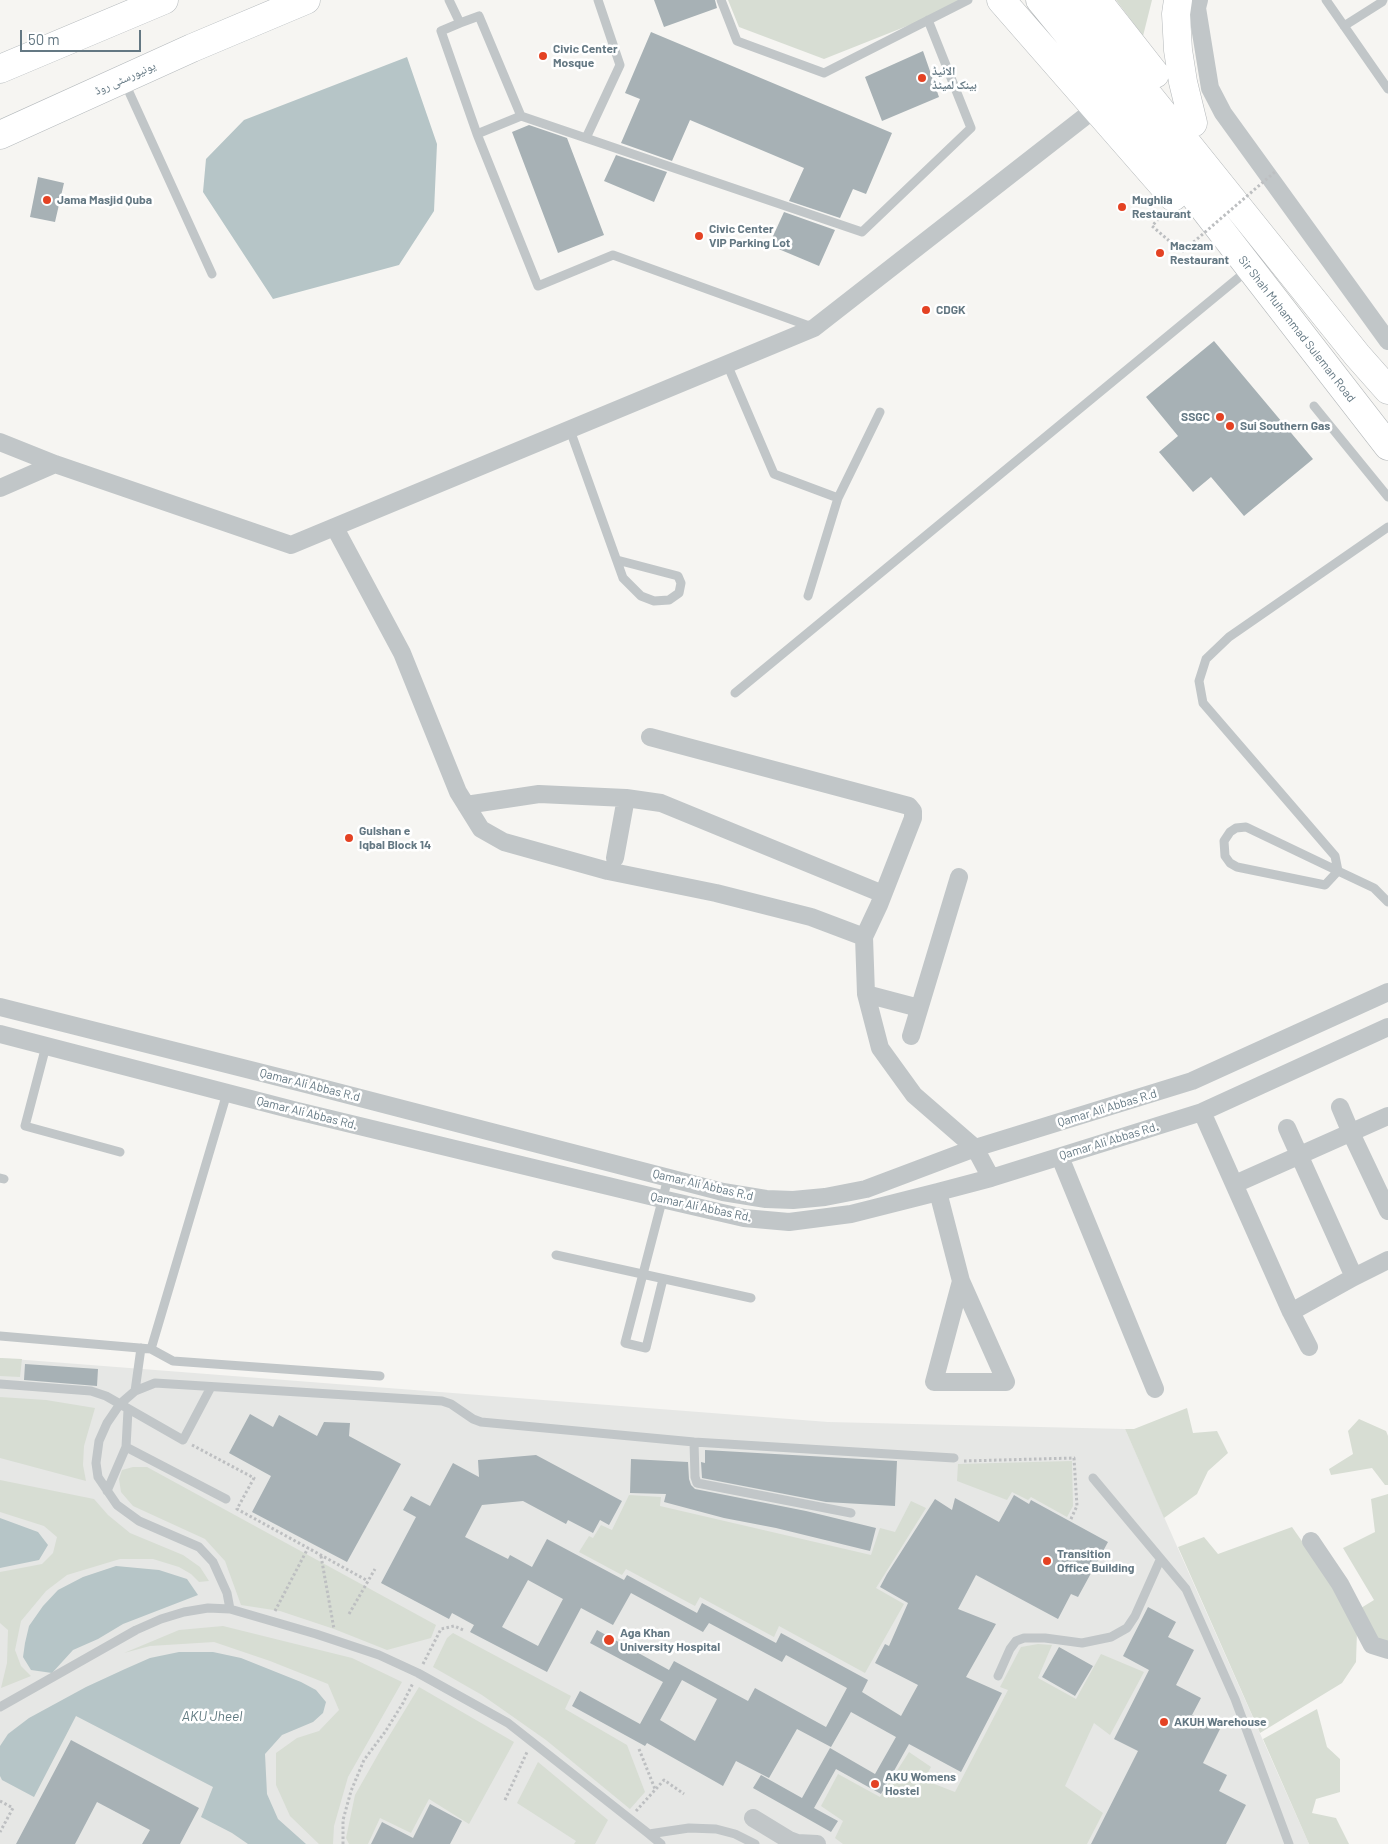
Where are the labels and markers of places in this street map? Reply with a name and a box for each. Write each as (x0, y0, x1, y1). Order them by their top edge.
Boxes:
place label: Civic Center Mosque (553, 42, 618, 70)
marker: Civic Center Mosque (537, 50, 549, 62)
place label: الائیڈ بینک لمیٹڈ (932, 64, 977, 92)
marker: الائیڈ بینک لمیٹڈ (916, 72, 928, 84)
place label: Jama Masjid Quba (57, 193, 152, 207)
place label: Mughlia Restaurant (1132, 193, 1191, 221)
marker: Jama Masjid Quba (41, 194, 53, 206)
marker: Mughlia Restaurant (1116, 201, 1128, 213)
place label: Civic Center VIP Parking Lot (709, 222, 790, 250)
marker: Civic Center VIP Parking Lot (693, 230, 705, 242)
place label: Maczam Restaurant (1170, 239, 1229, 267)
marker: Maczam Restaurant (1154, 247, 1166, 259)
place label: CDGK (936, 303, 966, 317)
marker: CDGK (920, 304, 932, 316)
place label: SSGC (1181, 410, 1210, 424)
marker: SSGC (1214, 411, 1226, 423)
place label: Sui Southern Gas (1240, 419, 1330, 433)
marker: Sui Southern Gas (1224, 420, 1236, 432)
place label: Gulshan e Iqbal Block 14 (359, 824, 431, 852)
marker: Gulshan e Iqbal Block 14 (343, 832, 355, 844)
place label: Transition Office Building (1057, 1547, 1134, 1575)
marker: Transition Office Building (1041, 1555, 1053, 1567)
place label: Aga Khan University Hospital (620, 1626, 720, 1654)
marker: Aga Khan University Hospital (602, 1633, 616, 1647)
place label: AKUH Warehouse (1174, 1715, 1267, 1729)
marker: AKUH Warehouse (1158, 1716, 1170, 1728)
place label: AKU Womens Hostel (885, 1770, 956, 1798)
marker: AKU Womens Hostel (869, 1778, 881, 1790)

